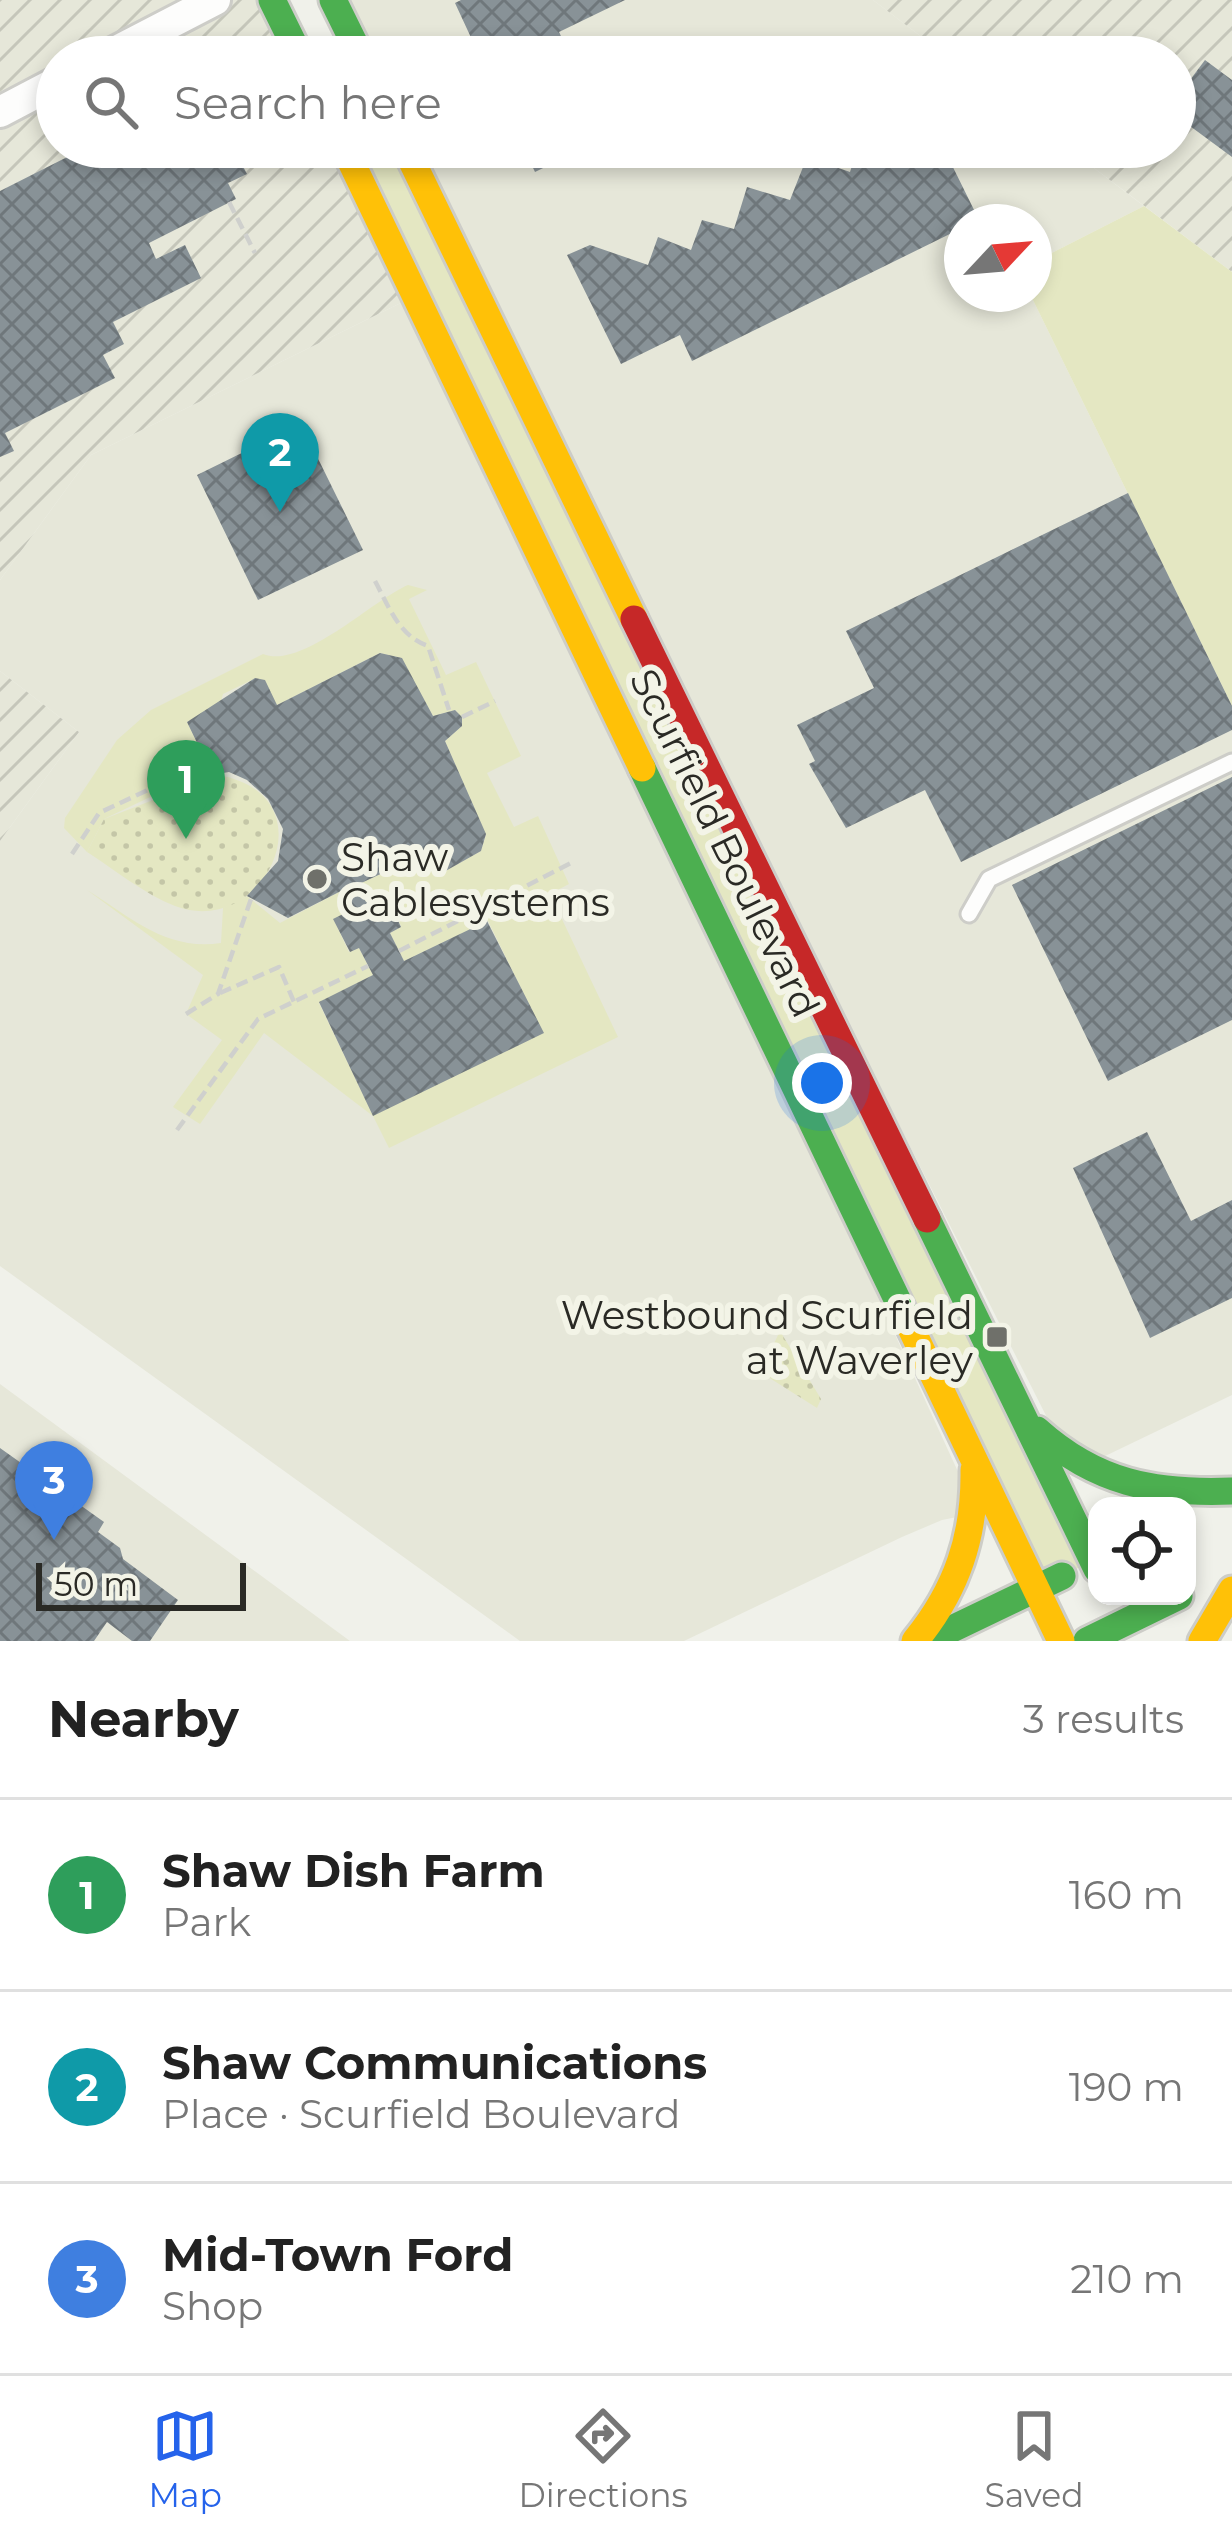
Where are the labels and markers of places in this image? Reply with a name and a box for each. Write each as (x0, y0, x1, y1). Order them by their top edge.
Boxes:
pin: 2 (241, 413, 319, 512)
pin: 1 (147, 740, 225, 839)
place label: Shaw Cablesystems (341, 833, 610, 926)
marker: Shaw Cablesystems (304, 866, 330, 892)
place label: Westbound Scurfield at Waverley (561, 1291, 974, 1384)
marker: Westbound Scurfield at Waverley (984, 1324, 1010, 1350)
pin: 3 (15, 1441, 93, 1540)

